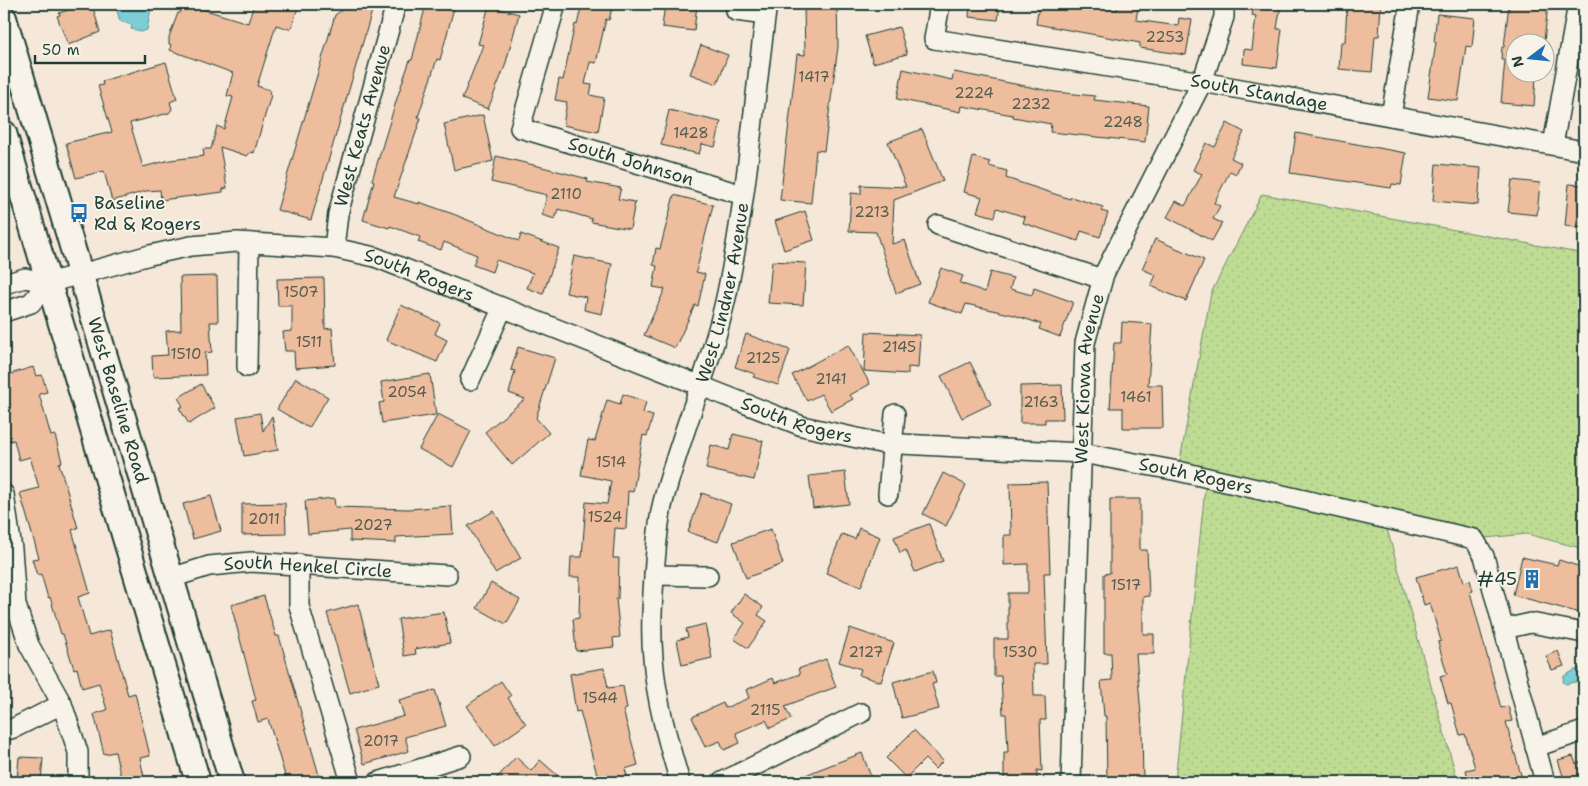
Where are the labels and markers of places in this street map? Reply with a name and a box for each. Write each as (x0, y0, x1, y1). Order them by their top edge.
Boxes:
place label: Baseline Rd & Rogers (94, 191, 201, 236)
bus stop icon: Baseline Rd & Rogers (68, 202, 90, 224)
place label: #45 (1477, 567, 1517, 591)
building icon: #45 (1521, 568, 1543, 590)

